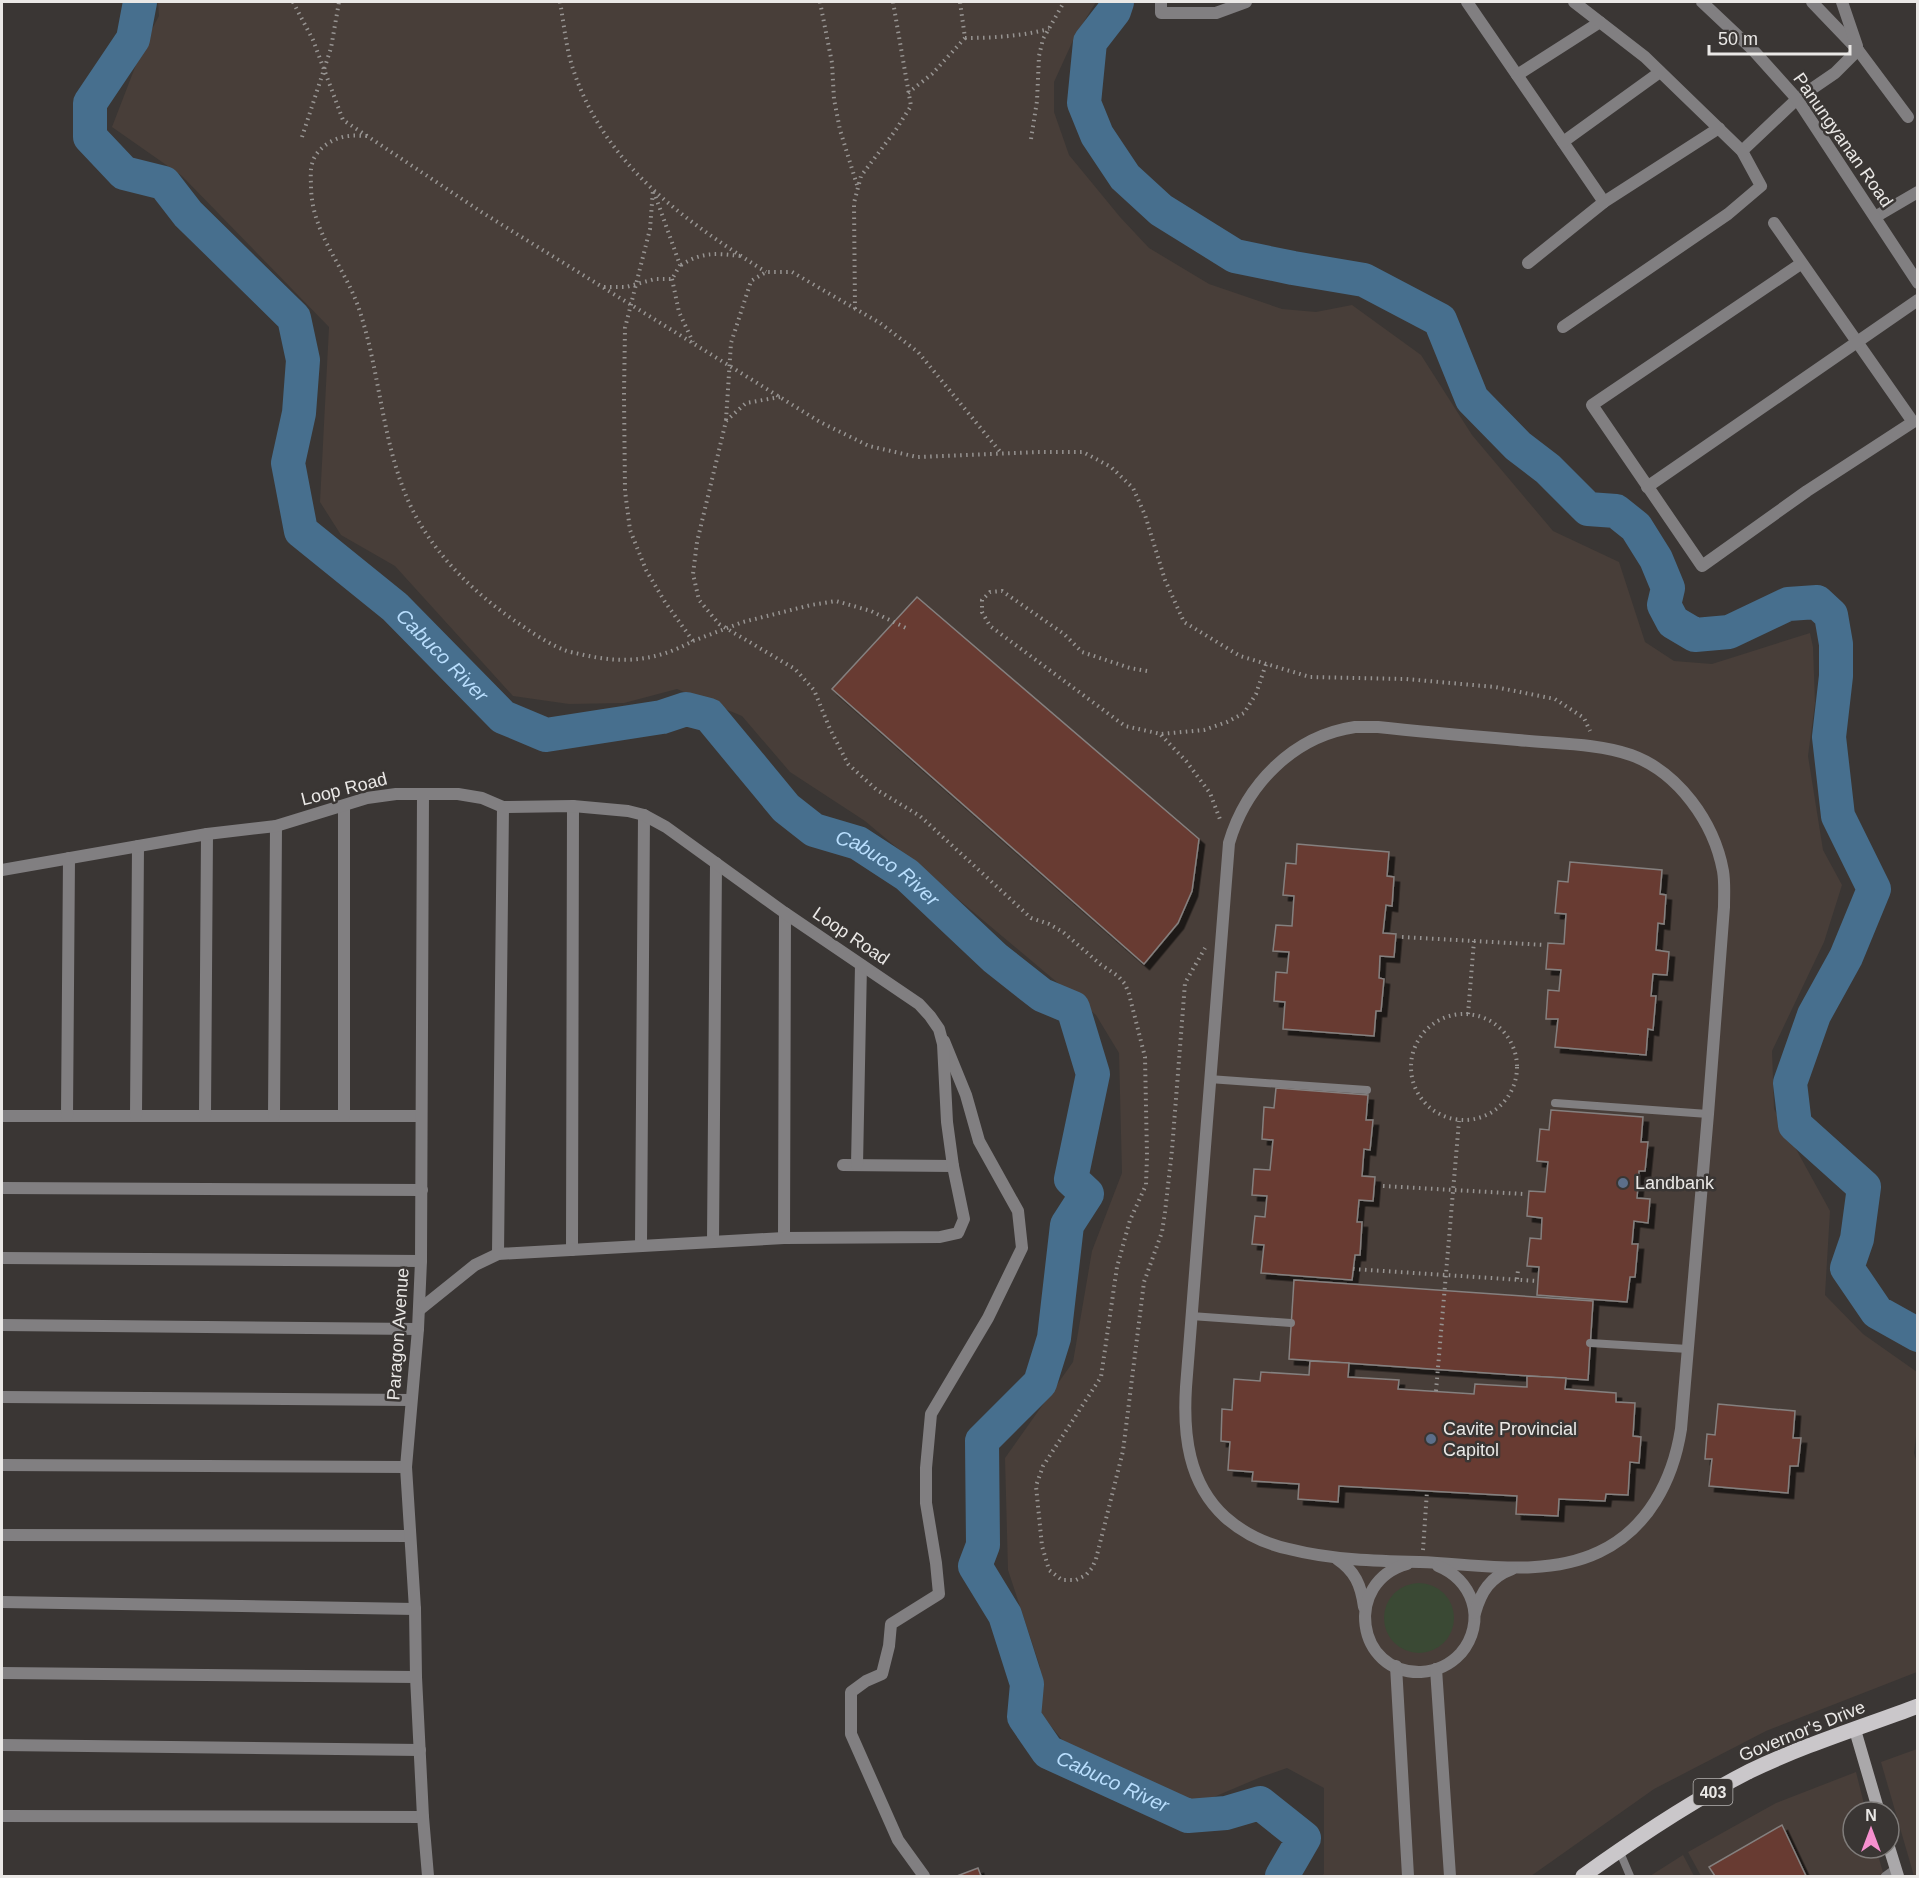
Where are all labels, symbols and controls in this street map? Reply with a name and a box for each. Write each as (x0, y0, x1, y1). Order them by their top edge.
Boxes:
scale bar (1709, 18, 1850, 56)
text: 50 m (1718, 29, 1758, 49)
street label: Panungyanan Road (1789, 69, 1897, 211)
water label: Cabuco River (392, 604, 493, 707)
street label: Loop Road (299, 769, 389, 809)
water label: Cabuco River (833, 826, 945, 911)
street label: Loop Road (809, 903, 893, 969)
place label: Landbank (1635, 1173, 1715, 1193)
marker: Landbank (1616, 1176, 1630, 1190)
street label: Paragon Avenue (383, 1267, 413, 1401)
place label: Cavite Provincial Capitol (1443, 1419, 1577, 1460)
marker: Cavite Provincial Capitol (1424, 1432, 1438, 1446)
street label: Governor's Drive (1736, 1697, 1868, 1765)
water label: Cabuco River (1053, 1746, 1174, 1817)
road number: 403 (1694, 1779, 1732, 1805)
north arrow (1841, 1800, 1901, 1860)
text: N (1865, 1807, 1877, 1824)

